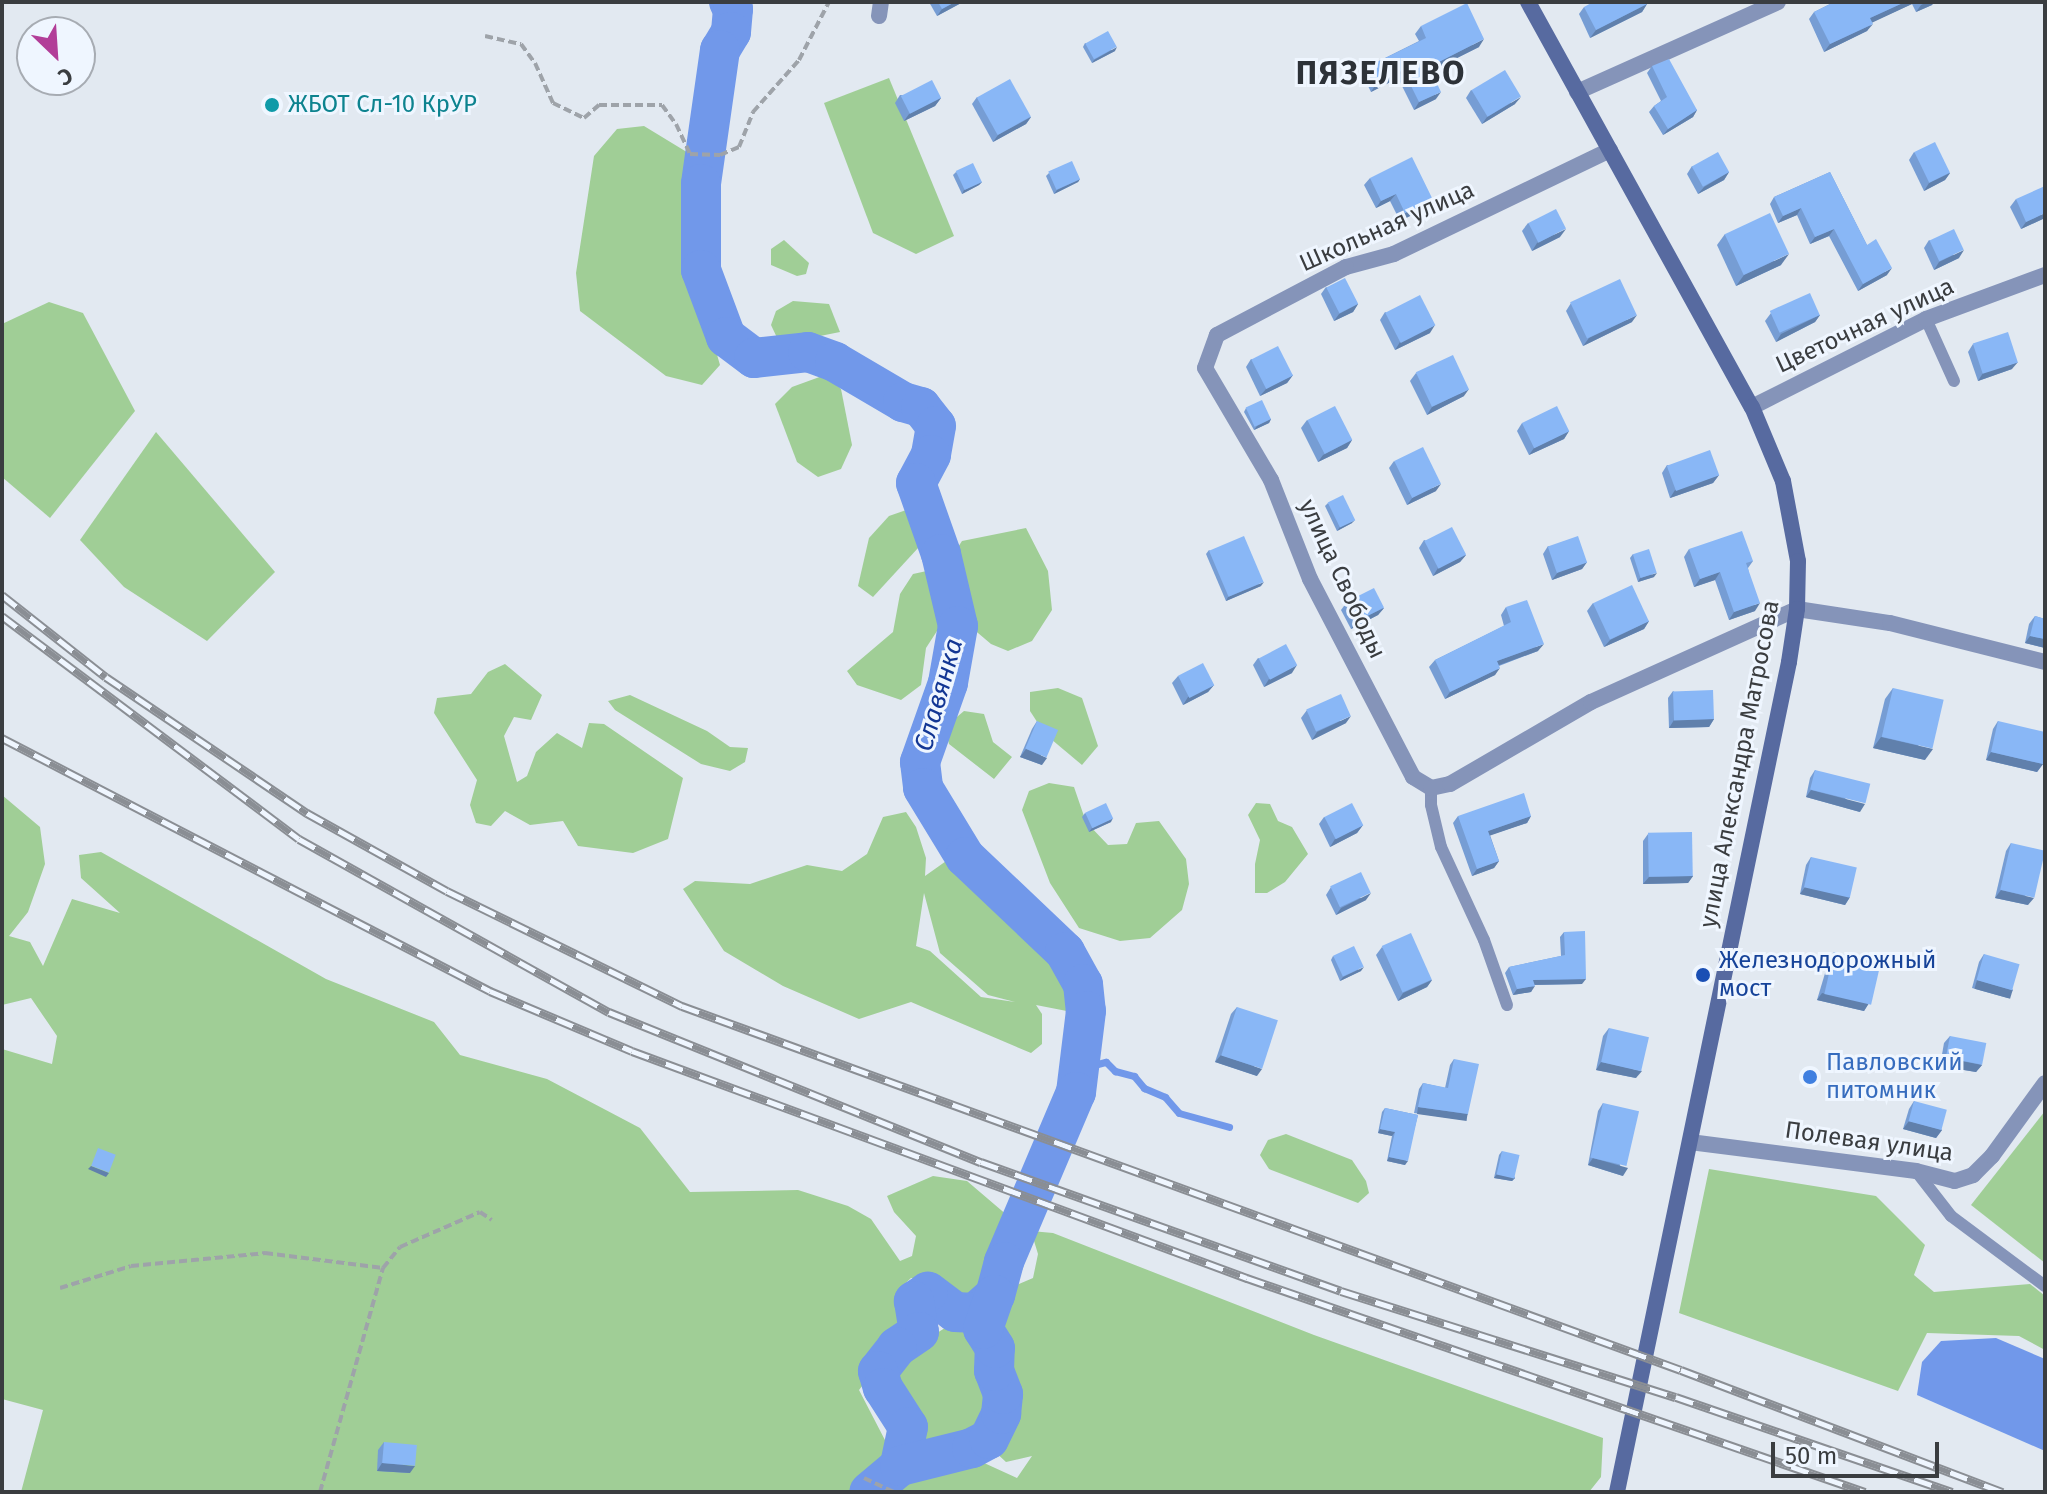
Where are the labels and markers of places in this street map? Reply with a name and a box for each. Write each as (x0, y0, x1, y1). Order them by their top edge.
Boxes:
place label: ЖБОТ Сл-10 КрУР (288, 91, 477, 119)
marker: ЖБОТ Сл-10 КрУР (263, 96, 281, 114)
place label: Железнодорожный мост (1719, 947, 1936, 1003)
marker: Железнодорожный мост (1694, 966, 1712, 984)
place label: Павловский питомник (1826, 1049, 1963, 1105)
marker: Павловский питомник (1801, 1068, 1819, 1086)

